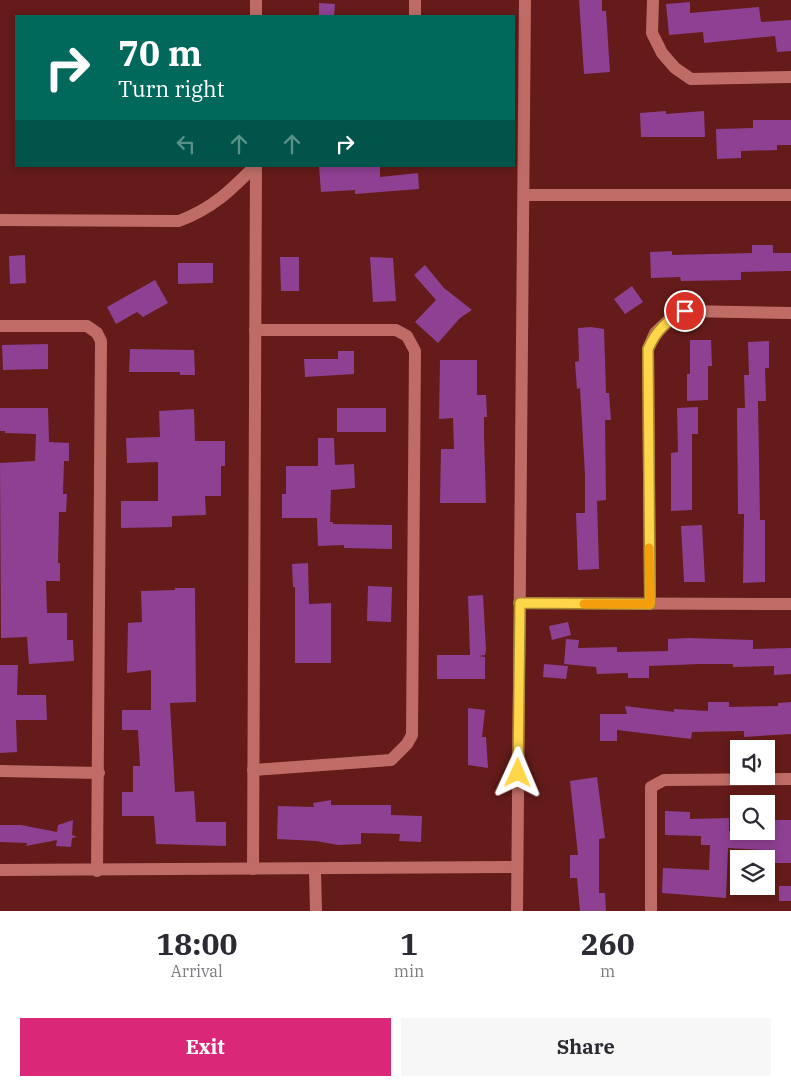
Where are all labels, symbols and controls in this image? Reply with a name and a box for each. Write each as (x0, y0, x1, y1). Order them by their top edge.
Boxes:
text: 70 m (118, 30, 202, 76)
icon: right (35, 35, 100, 100)
text: Turn right (118, 74, 225, 103)
icon: left (172, 130, 200, 158)
icon: ahead (225, 130, 253, 158)
icon: ahead (278, 130, 306, 158)
icon: right (331, 130, 359, 158)
pin (664, 290, 706, 332)
icon: arrive (671, 297, 699, 325)
map controls (730, 740, 775, 895)
button: sound (730, 740, 775, 785)
position arrow (491, 746, 543, 798)
button: search (730, 795, 775, 840)
button: layers (730, 850, 775, 895)
text: 18:00 (156, 924, 237, 963)
text: 1 (400, 924, 418, 963)
text: 260 (581, 924, 635, 963)
text: Arrival (171, 961, 223, 981)
text: min (394, 961, 424, 981)
text: m (600, 961, 615, 981)
button: Exit (20, 1018, 391, 1076)
button: Share (401, 1018, 771, 1076)

